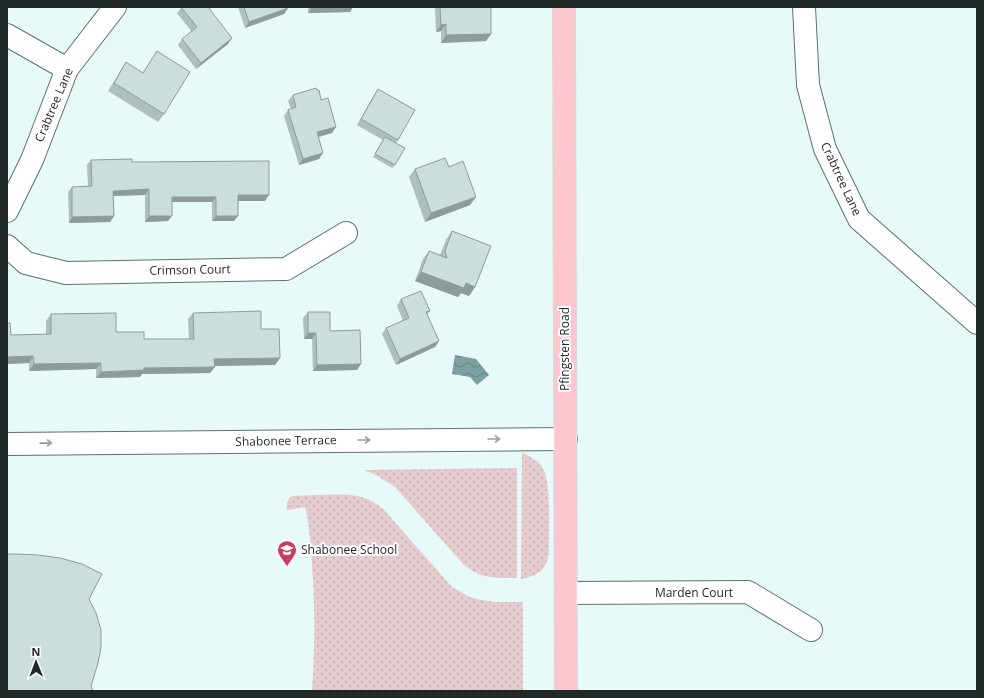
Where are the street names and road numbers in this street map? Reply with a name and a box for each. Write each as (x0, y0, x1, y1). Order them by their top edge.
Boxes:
street label: Crabtree Lane (30, 65, 77, 145)
street label: Crabtree Lane (817, 139, 866, 219)
street label: Crimson Court (149, 260, 231, 279)
street label: Pfingsten Road (556, 307, 573, 391)
street label: Shabonee Terrace (235, 431, 337, 450)
street label: Marden Court (655, 584, 733, 601)

